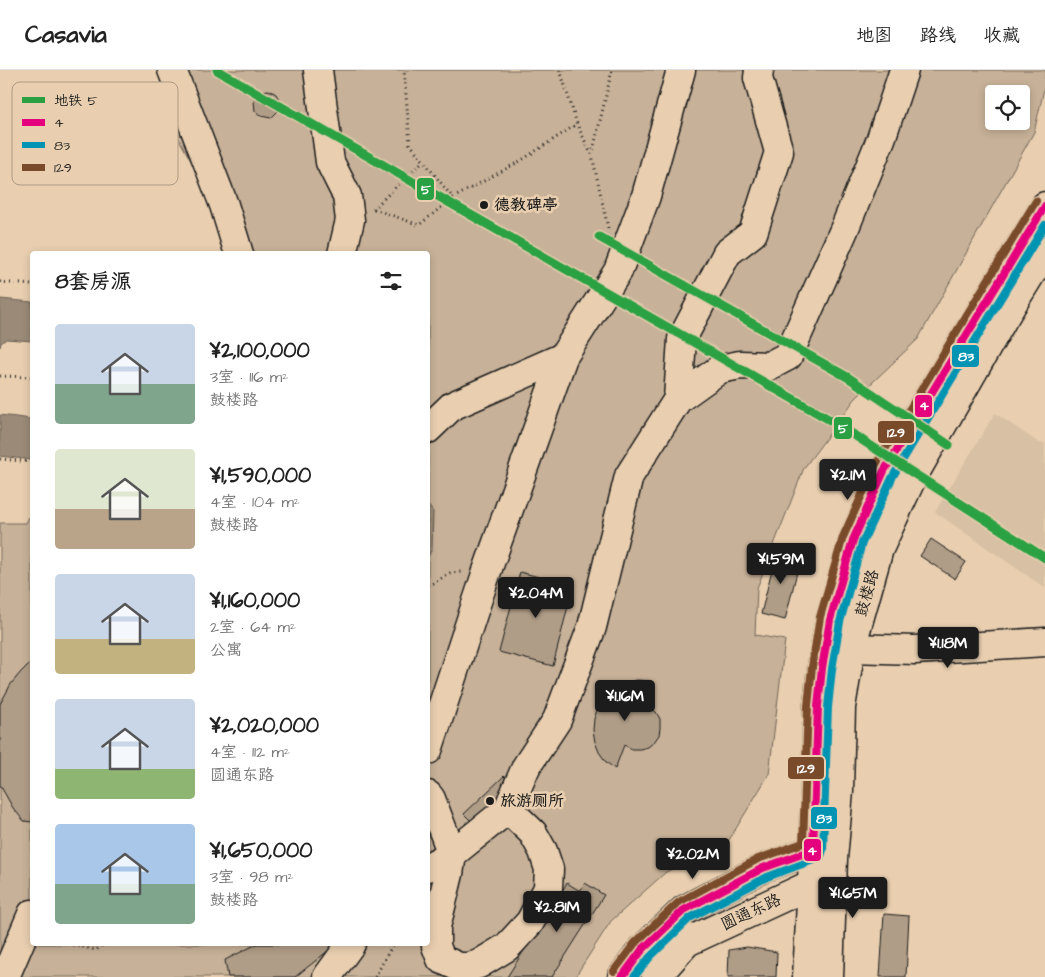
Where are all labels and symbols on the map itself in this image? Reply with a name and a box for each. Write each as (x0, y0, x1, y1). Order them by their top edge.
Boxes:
legend (12, 82, 178, 185)
text: 地铁 5 (54, 91, 98, 111)
text: 4 (54, 113, 64, 133)
text: 83 (54, 136, 70, 156)
text: 129 (54, 158, 72, 178)
line badge: 5 (416, 177, 435, 201)
text: 5 (421, 180, 432, 200)
place label: 德教碑亭 (494, 194, 558, 216)
marker: 德教碑亭 (478, 199, 490, 211)
line badge: 83 (951, 344, 980, 368)
text: 83 (958, 347, 975, 367)
line badge: 4 (914, 394, 933, 418)
text: 4 (919, 396, 929, 416)
line badge: 5 (833, 416, 853, 440)
text: 5 (838, 419, 849, 439)
line badge: 129 (877, 420, 915, 444)
text: 129 (887, 423, 905, 443)
pin: ¥2.1M (813, 458, 883, 501)
pin: ¥1.59M (740, 542, 822, 585)
street label: 鼓楼路 (850, 567, 884, 619)
pin: ¥2.04M (495, 576, 577, 619)
pin: ¥1.18M (907, 626, 989, 669)
pin: ¥1.16M (584, 680, 666, 722)
line badge: 129 (787, 756, 825, 780)
text: 129 (797, 759, 815, 779)
place label: 旅游厕所 (500, 790, 564, 812)
marker: 旅游厕所 (484, 795, 496, 807)
line badge: 83 (810, 806, 838, 830)
text: 83 (816, 809, 833, 829)
pin: ¥2.02M (652, 838, 734, 880)
line badge: 4 (803, 838, 822, 862)
text: 4 (807, 841, 817, 861)
pin: ¥1.65M (812, 876, 894, 919)
street label: 圆通东路 (717, 889, 785, 935)
pin: ¥2.81M (516, 890, 598, 933)

